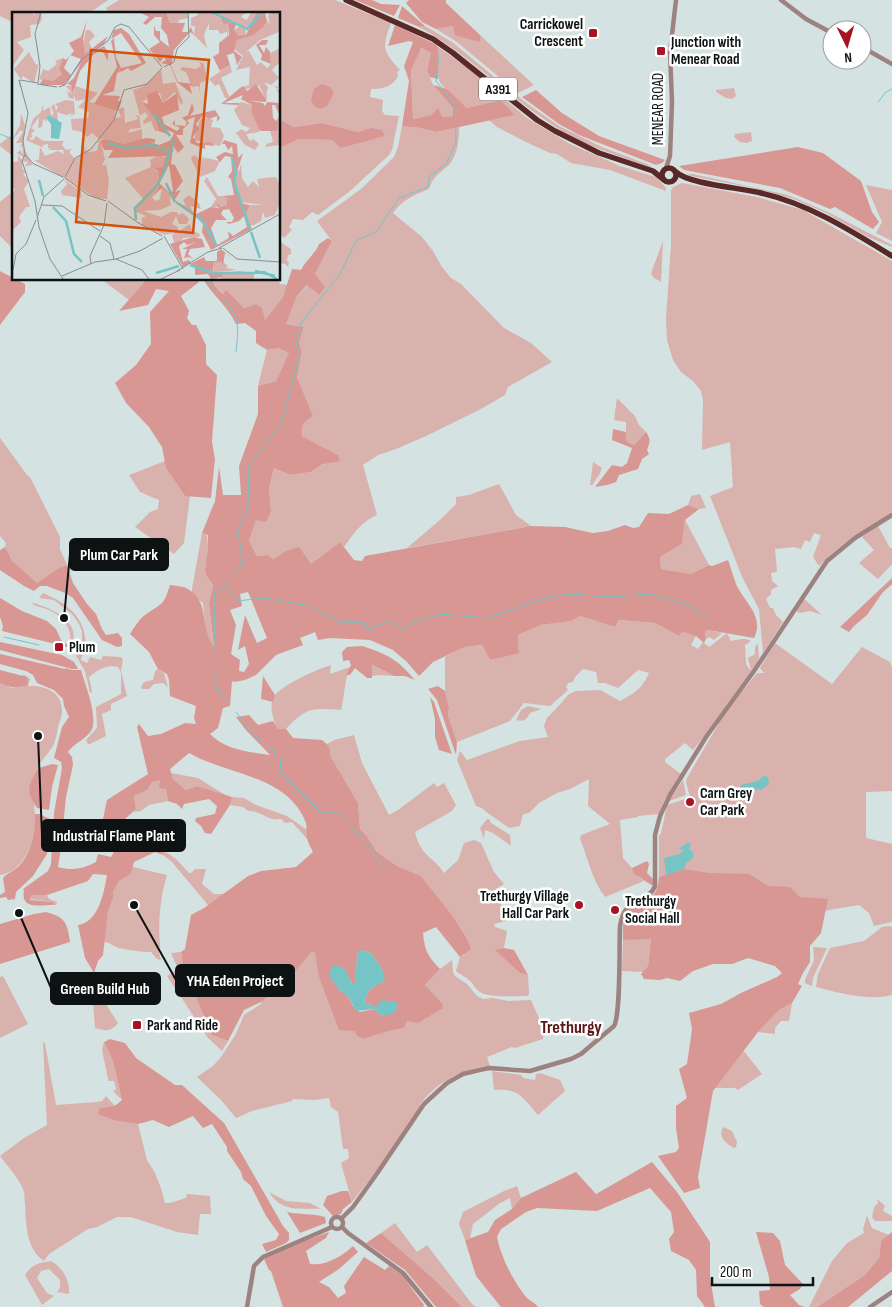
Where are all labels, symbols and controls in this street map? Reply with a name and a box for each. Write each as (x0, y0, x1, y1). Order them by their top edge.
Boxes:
inset map (12, 12, 280, 280)
place label: Carrickowel Crescent (520, 15, 583, 51)
north arrow (822, 20, 872, 70)
marker: Carrickowel Crescent (587, 27, 599, 39)
place label: Junction with Menear Road (670, 33, 741, 69)
marker: Junction with Menear Road (655, 45, 667, 57)
text: N (844, 49, 853, 66)
street label: MENEAR ROAD (649, 73, 668, 145)
road number: A391 (479, 78, 517, 100)
callout: Plum Car Park (70, 539, 168, 570)
text: Plum Car Park (80, 546, 158, 565)
place label: Plum (69, 638, 95, 657)
marker: Plum (53, 641, 65, 653)
place label: Carn Grey Car Park (700, 784, 753, 820)
marker: Carn Grey Car Park (684, 796, 696, 808)
callout: Industrial Flame Plant (42, 820, 185, 851)
text: Industrial Flame Plant (53, 827, 175, 846)
place label: Trethurgy Village Hall Car Park (480, 887, 570, 923)
place label: Trethurgy Social Hall (625, 892, 679, 928)
marker: Trethurgy Village Hall Car Park (573, 899, 585, 911)
marker: Trethurgy Social Hall (609, 904, 621, 916)
callout: YHA Eden Project (176, 965, 294, 996)
text: YHA Eden Project (186, 972, 284, 991)
callout: Green Build Hub (51, 973, 160, 1004)
text: Green Build Hub (60, 980, 150, 999)
place label: Park and Ride (147, 1016, 218, 1035)
district label: Trethurgy (540, 1017, 602, 1038)
marker: Park and Ride (131, 1019, 143, 1031)
scale bar (712, 1254, 813, 1286)
text: 200 m (720, 1263, 752, 1282)

